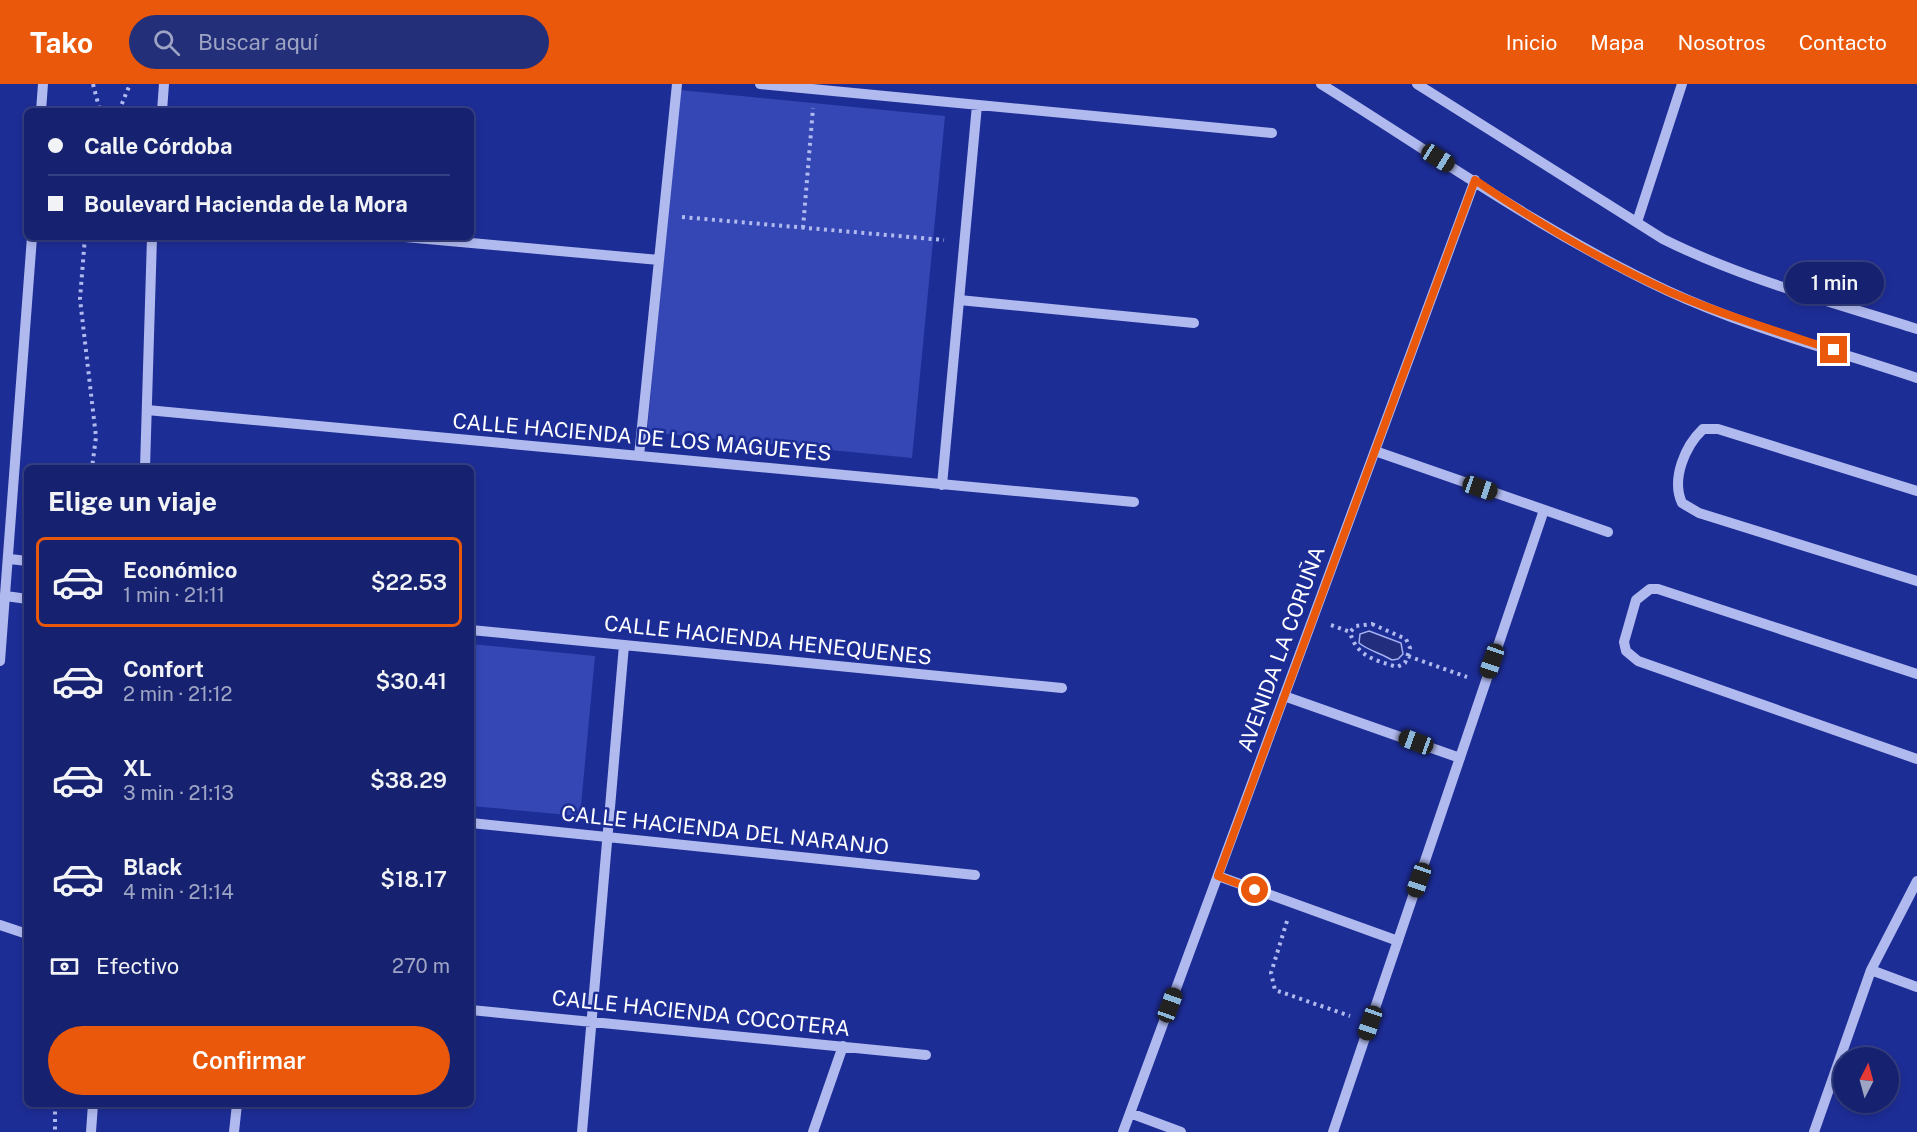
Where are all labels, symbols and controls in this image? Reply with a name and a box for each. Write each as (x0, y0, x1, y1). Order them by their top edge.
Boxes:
search box (129, 15, 549, 69)
text: Tako (30, 26, 93, 59)
icon: search (150, 26, 183, 59)
text: Buscar aquí (198, 29, 318, 55)
text: Inicio (1506, 30, 1557, 55)
text: Mapa (1590, 30, 1644, 55)
text: Nosotros (1677, 30, 1766, 55)
text: Contacto (1799, 30, 1887, 55)
text: Calle Córdoba (84, 133, 232, 159)
car (1418, 141, 1458, 175)
text: Boulevard Hacienda de la Mora (84, 191, 408, 217)
callout: 1 min (1784, 263, 1884, 305)
text: 1 min (1811, 271, 1858, 295)
route end (1820, 336, 1847, 363)
street label: CALLE HACIENDA DE LOS MAGUEYES (451, 408, 833, 466)
car (1460, 474, 1500, 502)
text: Elige un viaje (48, 485, 217, 517)
street label: AVENIDA LA CORUÑA (1232, 543, 1330, 755)
icon: car (51, 555, 105, 609)
text: Económico (123, 557, 238, 583)
text: $22.53 (371, 569, 447, 595)
text: 1 min · 21:11 (123, 583, 225, 607)
street label: CALLE HACIENDA HENEQUENES (603, 610, 933, 670)
car (1478, 641, 1506, 681)
icon: car (51, 654, 105, 708)
text: Confort (123, 656, 204, 682)
text: $30.41 (375, 668, 447, 694)
text: 2 min · 21:12 (123, 682, 233, 706)
car (1396, 727, 1436, 757)
icon: car (51, 753, 105, 807)
text: XL (123, 755, 151, 781)
text: $38.29 (370, 767, 447, 793)
text: 3 min · 21:13 (123, 781, 234, 805)
street label: CALLE HACIENDA DEL NARANJO (560, 800, 890, 860)
icon: car (51, 852, 105, 906)
text: Black (123, 854, 182, 880)
car (1405, 860, 1433, 900)
text: $18.17 (380, 866, 447, 892)
route start (1241, 876, 1268, 903)
text: 4 min · 21:14 (123, 880, 234, 904)
icon: cash (48, 950, 81, 983)
text: Efectivo (96, 953, 179, 979)
text: 270 m (392, 954, 450, 978)
street label: CALLE HACIENDA COCOTERA (551, 985, 851, 1041)
car (1155, 985, 1185, 1025)
car (1356, 1003, 1384, 1043)
button: Confirmar (48, 1026, 450, 1095)
north arrow (1833, 1047, 1899, 1113)
map controls (1833, 1047, 1899, 1113)

